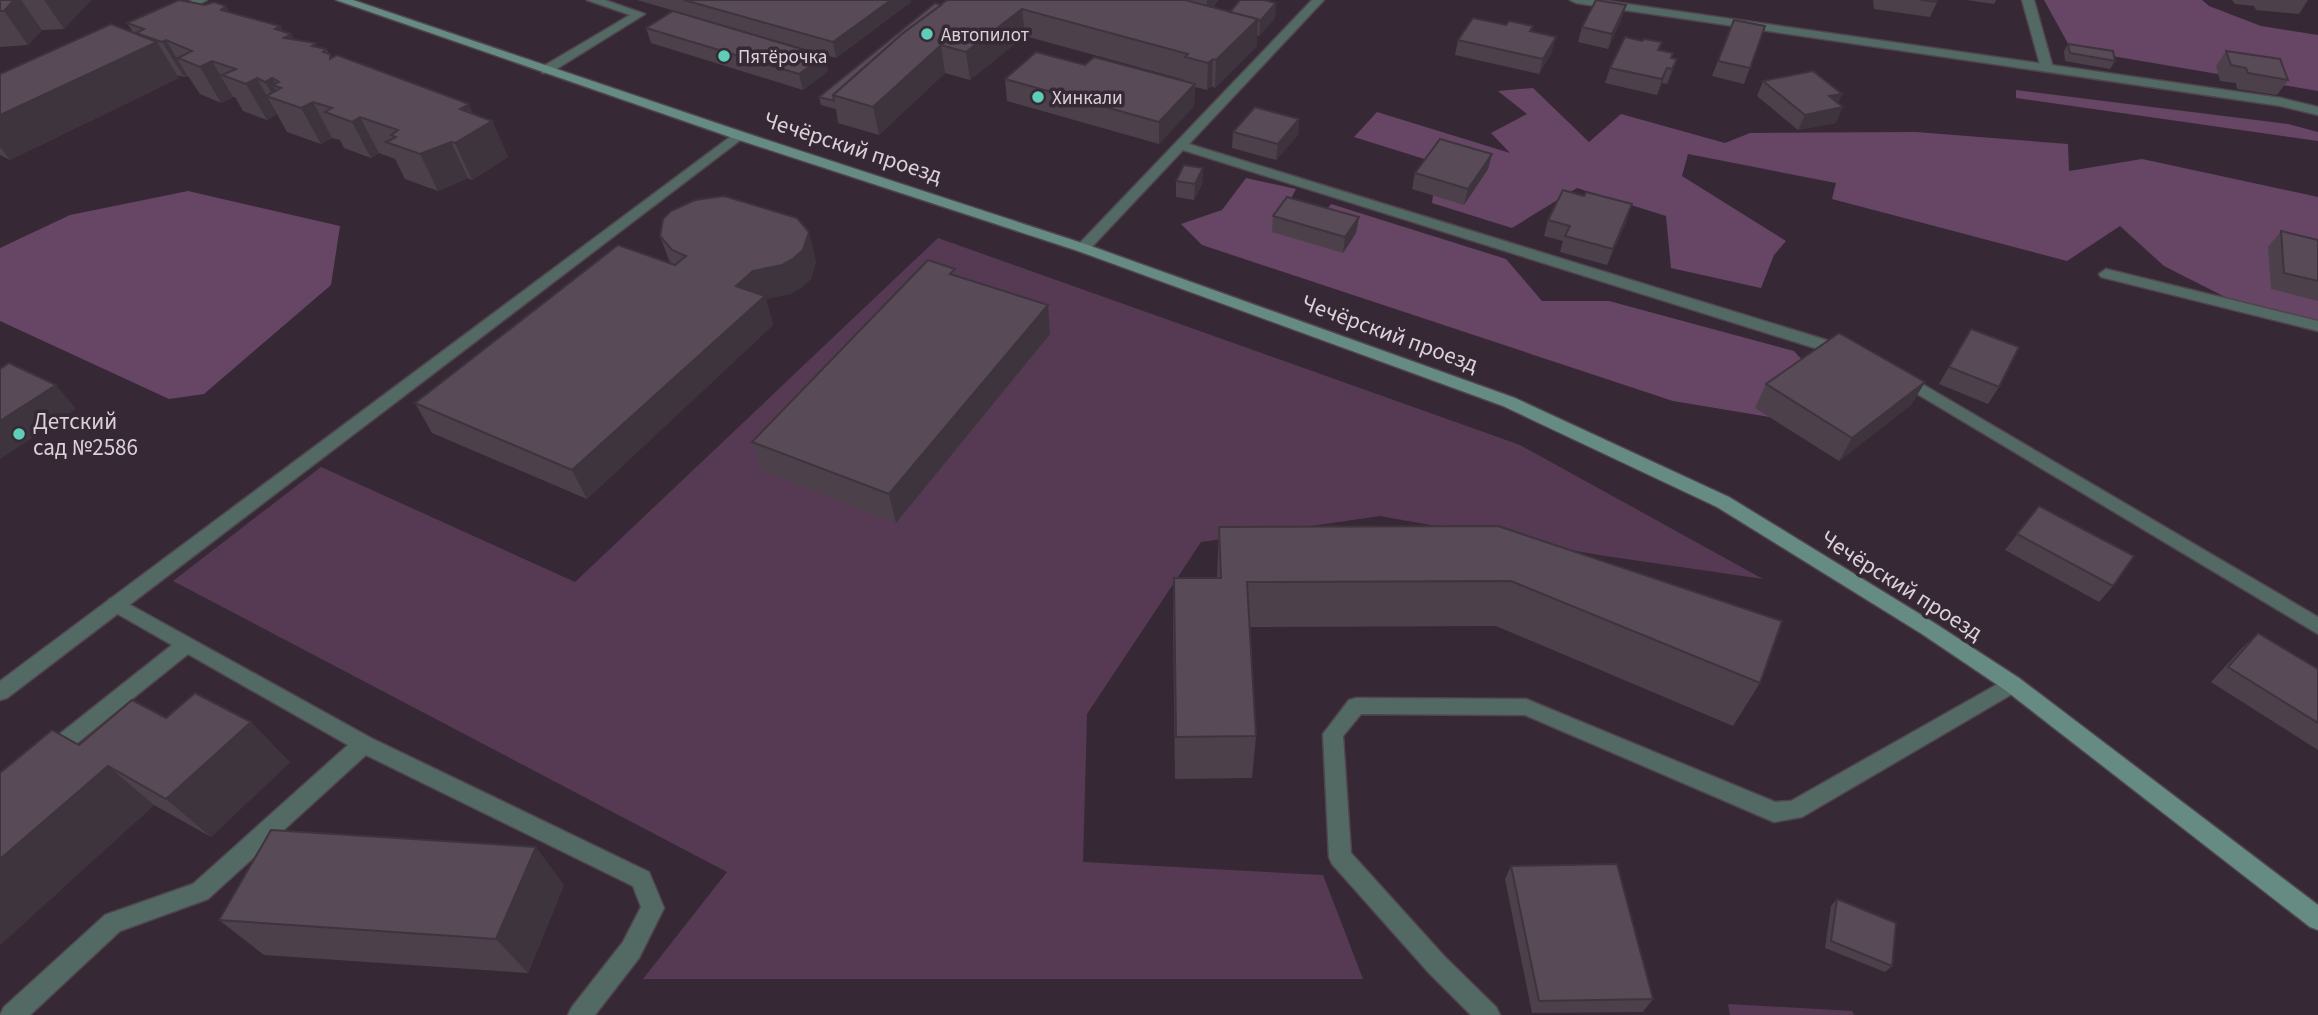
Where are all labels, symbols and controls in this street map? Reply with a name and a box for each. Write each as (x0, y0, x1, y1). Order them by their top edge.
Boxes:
place label: Автопилот (941, 22, 1030, 49)
marker: Автопилот (919, 26, 935, 42)
place label: Пятёрочка (738, 44, 827, 71)
marker: Пятёрочка (716, 48, 732, 64)
place label: Хинкали (1052, 85, 1123, 112)
marker: Хинкали (1030, 89, 1046, 105)
street label: Чечёрский проезд (759, 103, 946, 192)
street label: Чечёрский проезд (1297, 286, 1483, 381)
place label: Детский сад №2586 (33, 405, 138, 464)
marker: Детский сад №2586 (11, 426, 27, 442)
street label: Чечёрский проезд (1814, 522, 1989, 649)

